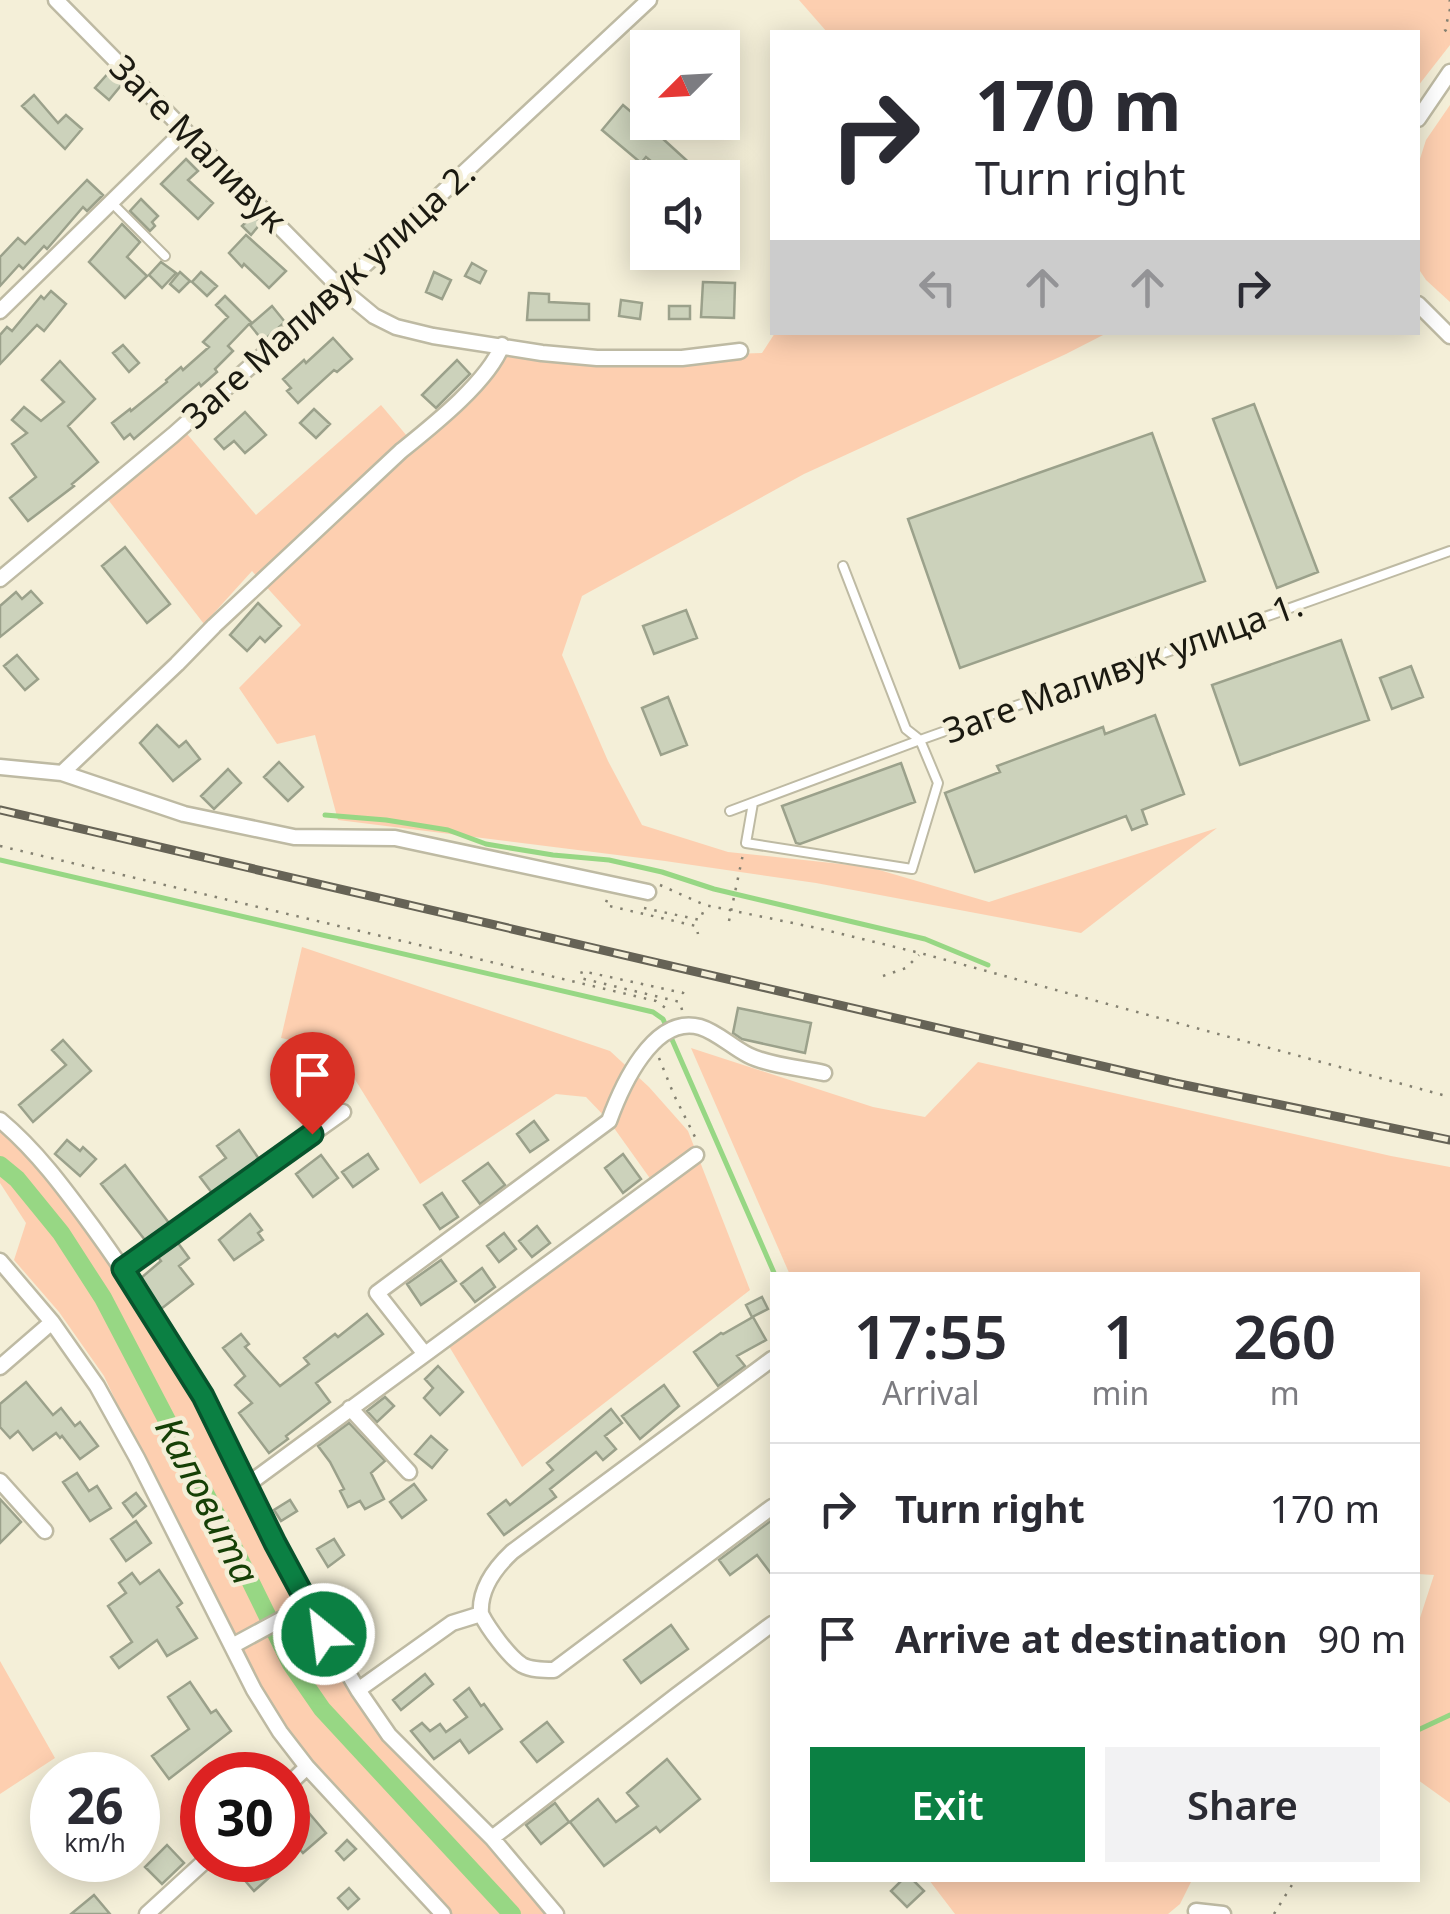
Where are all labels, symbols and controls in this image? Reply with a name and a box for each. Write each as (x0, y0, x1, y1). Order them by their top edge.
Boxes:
north arrow (630, 30, 740, 140)
map controls (630, 30, 740, 270)
street label: Заге Маливук (100, 44, 298, 242)
text: 170 m (975, 56, 1182, 152)
icon: right (810, 70, 940, 200)
text: Turn right (975, 147, 1186, 208)
street label: Заге Маливук улица 2. (171, 150, 485, 438)
button: sound (630, 160, 740, 270)
icon: left (910, 260, 965, 315)
icon: ahead (1015, 260, 1070, 315)
icon: ahead (1120, 260, 1175, 315)
icon: right (1225, 260, 1280, 315)
street label: Заге Маливук улица 1. (936, 580, 1309, 754)
pin (270, 1032, 355, 1135)
icon: arrive (285, 1047, 340, 1102)
text: 17:55 (854, 1295, 1008, 1377)
text: 1 (1103, 1295, 1138, 1377)
text: 260 (1233, 1295, 1336, 1377)
text: Arrival (882, 1371, 980, 1414)
text: min (1091, 1371, 1149, 1414)
text: m (1270, 1371, 1300, 1414)
water label: Каловита (145, 1408, 273, 1593)
icon: right (810, 1481, 865, 1536)
text: Turn right (895, 1482, 1085, 1534)
text: 170 m (1269, 1482, 1380, 1534)
position arrow (272, 1582, 376, 1686)
icon: arrive (810, 1611, 865, 1666)
text: Arrive at destination (895, 1612, 1287, 1664)
text: 90 m (1317, 1612, 1406, 1664)
button: Exit (810, 1747, 1085, 1862)
button: Share (1105, 1747, 1380, 1862)
speed limit sign: 30 (180, 1752, 310, 1882)
text: 26 (66, 1771, 124, 1839)
text: km/h (64, 1825, 126, 1859)

